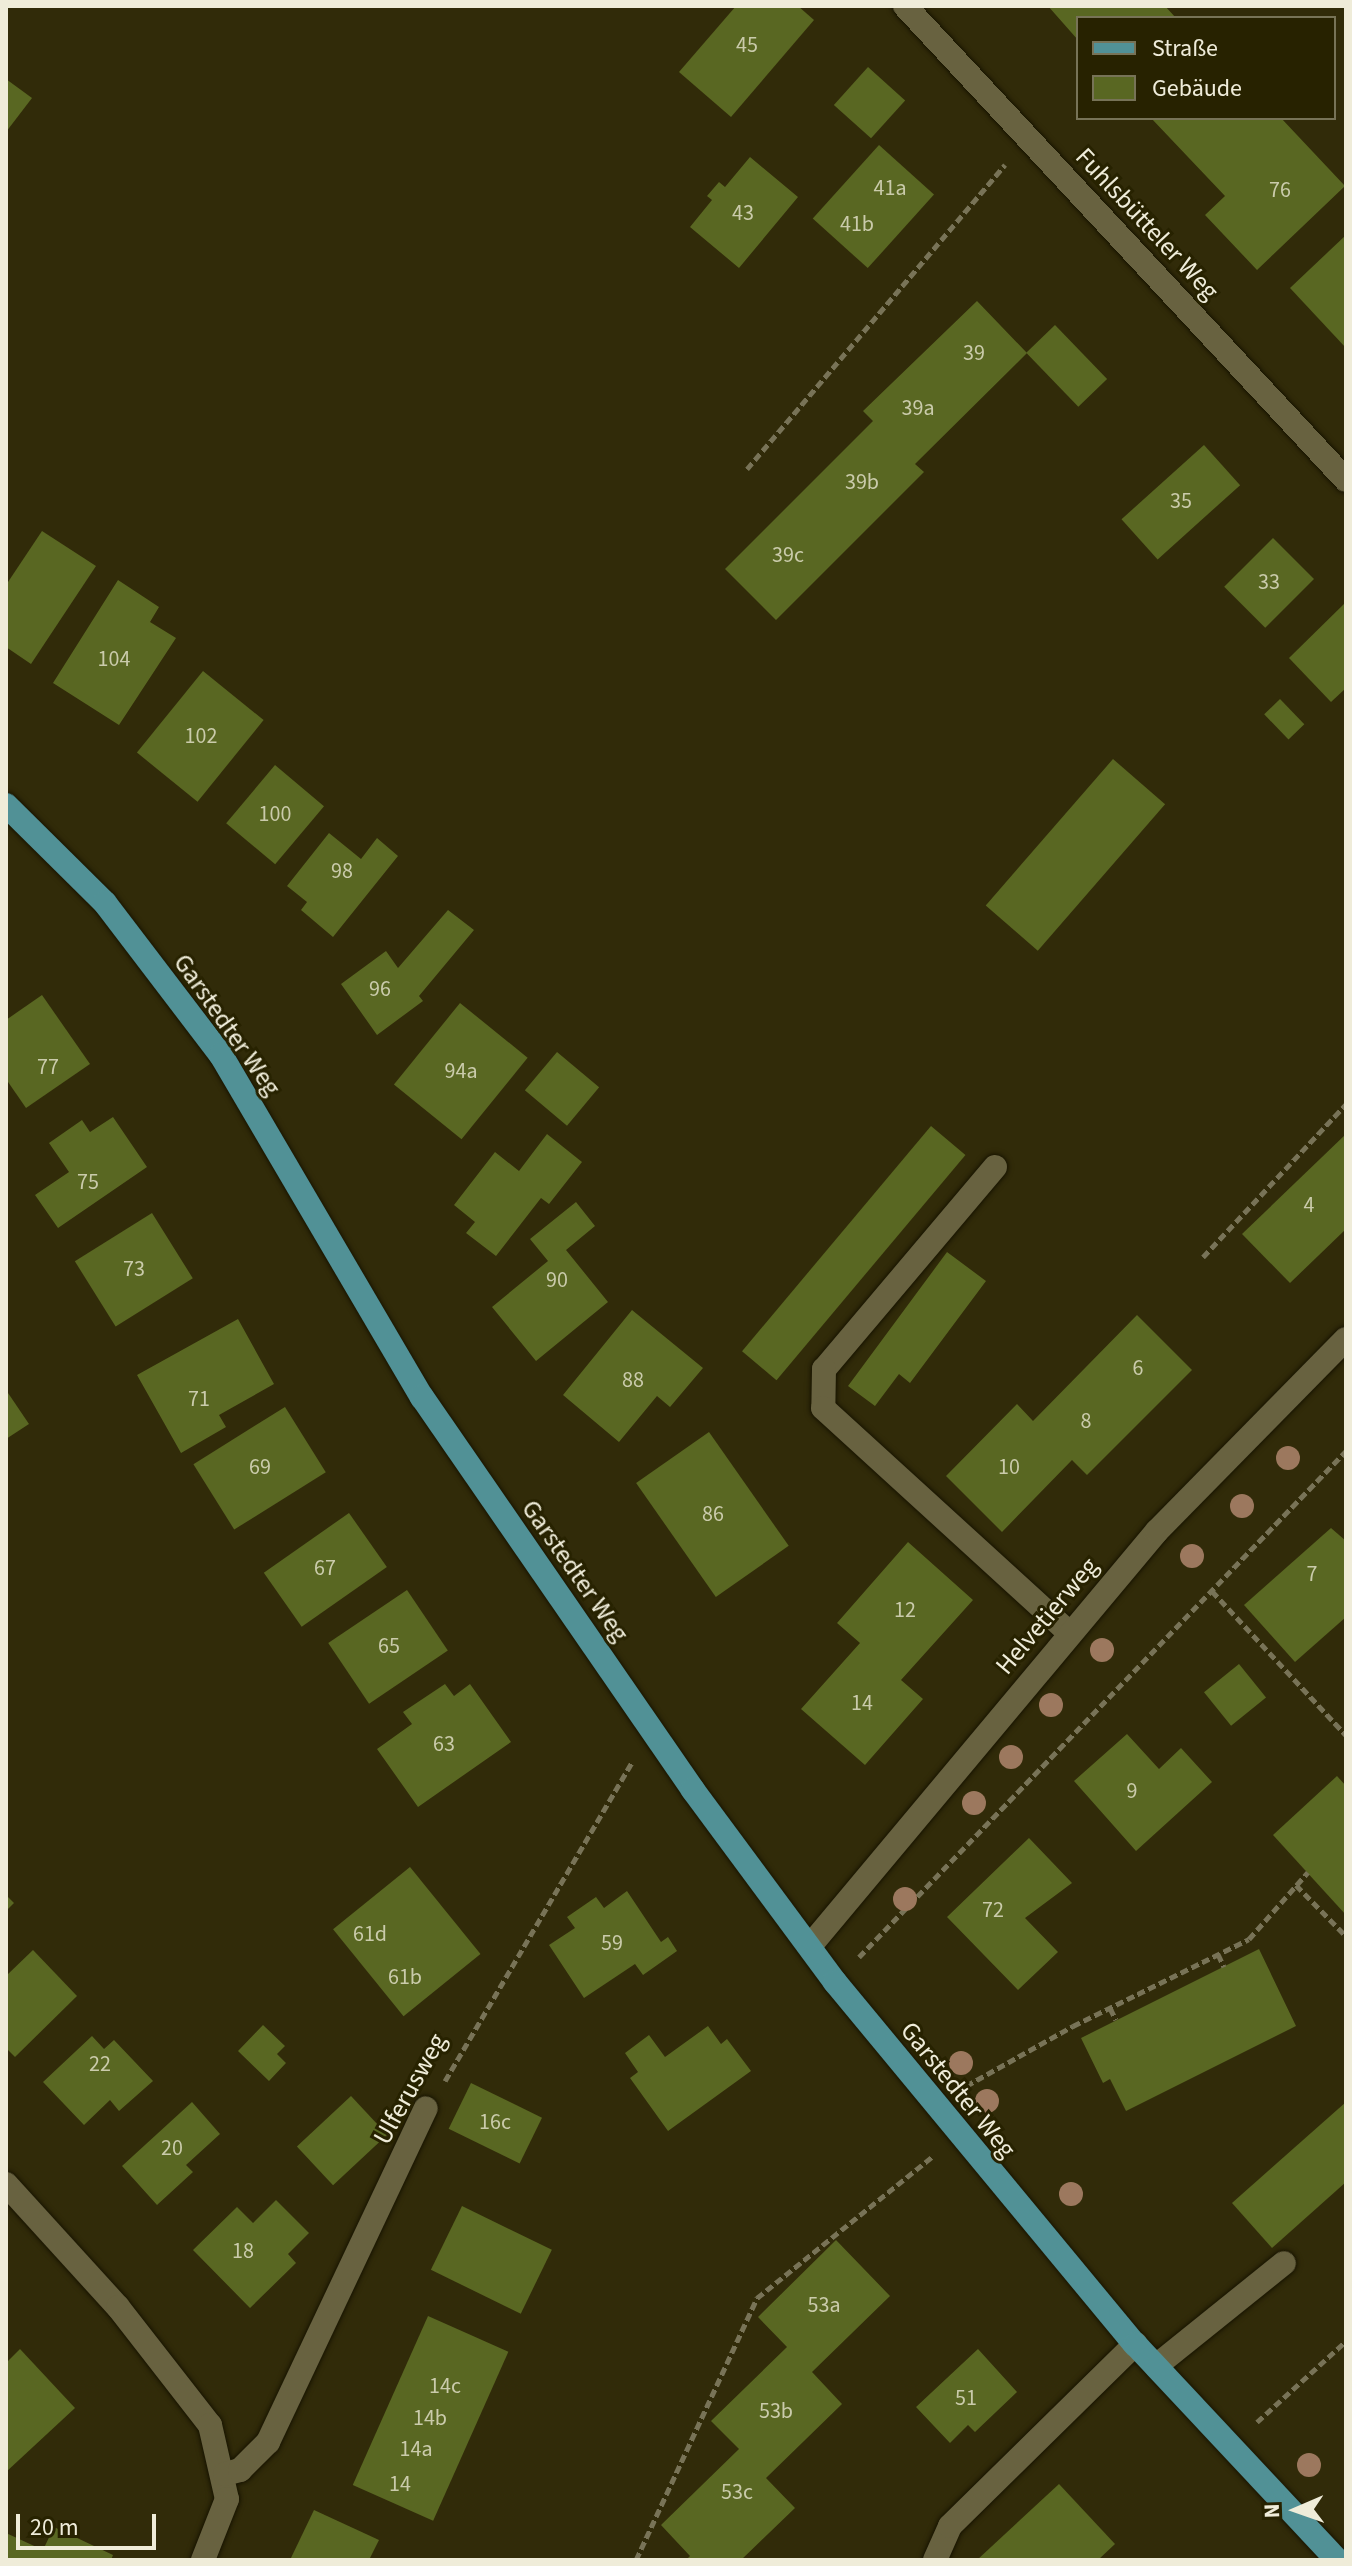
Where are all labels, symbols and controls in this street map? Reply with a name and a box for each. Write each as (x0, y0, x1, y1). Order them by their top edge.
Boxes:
legend (1076, 16, 1336, 120)
text: Straße (1152, 31, 1218, 66)
house number: 45 (736, 33, 758, 59)
text: Gebäude (1152, 71, 1242, 106)
street label: Fuhlsbütteler Weg (1069, 142, 1225, 306)
house number: 41a (874, 176, 906, 202)
house number: 76 (1269, 178, 1291, 204)
house number: 43 (732, 201, 754, 227)
house number: 41b (840, 212, 874, 238)
house number: 39 (963, 341, 985, 367)
house number: 39a (902, 396, 934, 422)
house number: 39b (845, 470, 879, 496)
house number: 35 (1170, 489, 1192, 515)
house number: 39c (772, 543, 804, 569)
house number: 33 (1258, 570, 1280, 596)
house number: 104 (98, 647, 130, 673)
house number: 102 (185, 724, 217, 750)
house number: 100 (259, 802, 291, 828)
house number: 98 (331, 859, 353, 885)
street label: Garstedter Weg (167, 948, 287, 1102)
house number: 96 (369, 977, 391, 1003)
house number: 77 (37, 1055, 59, 1081)
house number: 94a (445, 1059, 477, 1085)
house number: 75 (77, 1170, 99, 1196)
house number: 4 (1304, 1193, 1314, 1219)
house number: 73 (123, 1257, 145, 1283)
house number: 90 (546, 1268, 568, 1294)
house number: 6 (1133, 1356, 1143, 1382)
house number: 88 (622, 1368, 644, 1394)
house number: 71 (188, 1387, 210, 1413)
house number: 8 (1081, 1409, 1091, 1435)
house number: 69 (249, 1455, 271, 1481)
house number: 10 (998, 1455, 1020, 1481)
street label: Garstedter Weg (515, 1494, 635, 1648)
house number: 86 (702, 1502, 724, 1528)
street label: Helvetierweg (989, 1551, 1105, 1681)
house number: 67 (314, 1556, 336, 1582)
house number: 7 (1307, 1562, 1317, 1588)
house number: 12 (894, 1598, 916, 1624)
house number: 65 (378, 1634, 400, 1660)
house number: 14 (851, 1691, 873, 1717)
house number: 63 (433, 1732, 455, 1758)
house number: 9 (1127, 1779, 1137, 1805)
house number: 72 (982, 1898, 1004, 1924)
house number: 61d (353, 1922, 387, 1948)
house number: 59 (601, 1931, 623, 1957)
house number: 61b (388, 1965, 422, 1991)
street label: Garstedter Weg (894, 2016, 1022, 2164)
street label: Ulferusweg (367, 2028, 453, 2150)
house number: 22 (89, 2052, 111, 2078)
house number: 16c (479, 2110, 511, 2136)
house number: 20 (161, 2136, 183, 2162)
house number: 18 (232, 2239, 254, 2265)
house number: 53a (808, 2293, 840, 2319)
house number: 14c (429, 2374, 461, 2400)
house number: 51 (955, 2386, 977, 2412)
house number: 53b (759, 2399, 793, 2425)
house number: 14b (413, 2406, 447, 2432)
house number: 14a (400, 2437, 432, 2463)
north arrow (1256, 2470, 1336, 2550)
house number: 14 (389, 2472, 411, 2498)
house number: 53c (721, 2480, 753, 2506)
scale bar (20, 2498, 160, 2548)
text: N (1256, 2503, 1288, 2519)
text: 20 m (30, 2510, 79, 2545)

